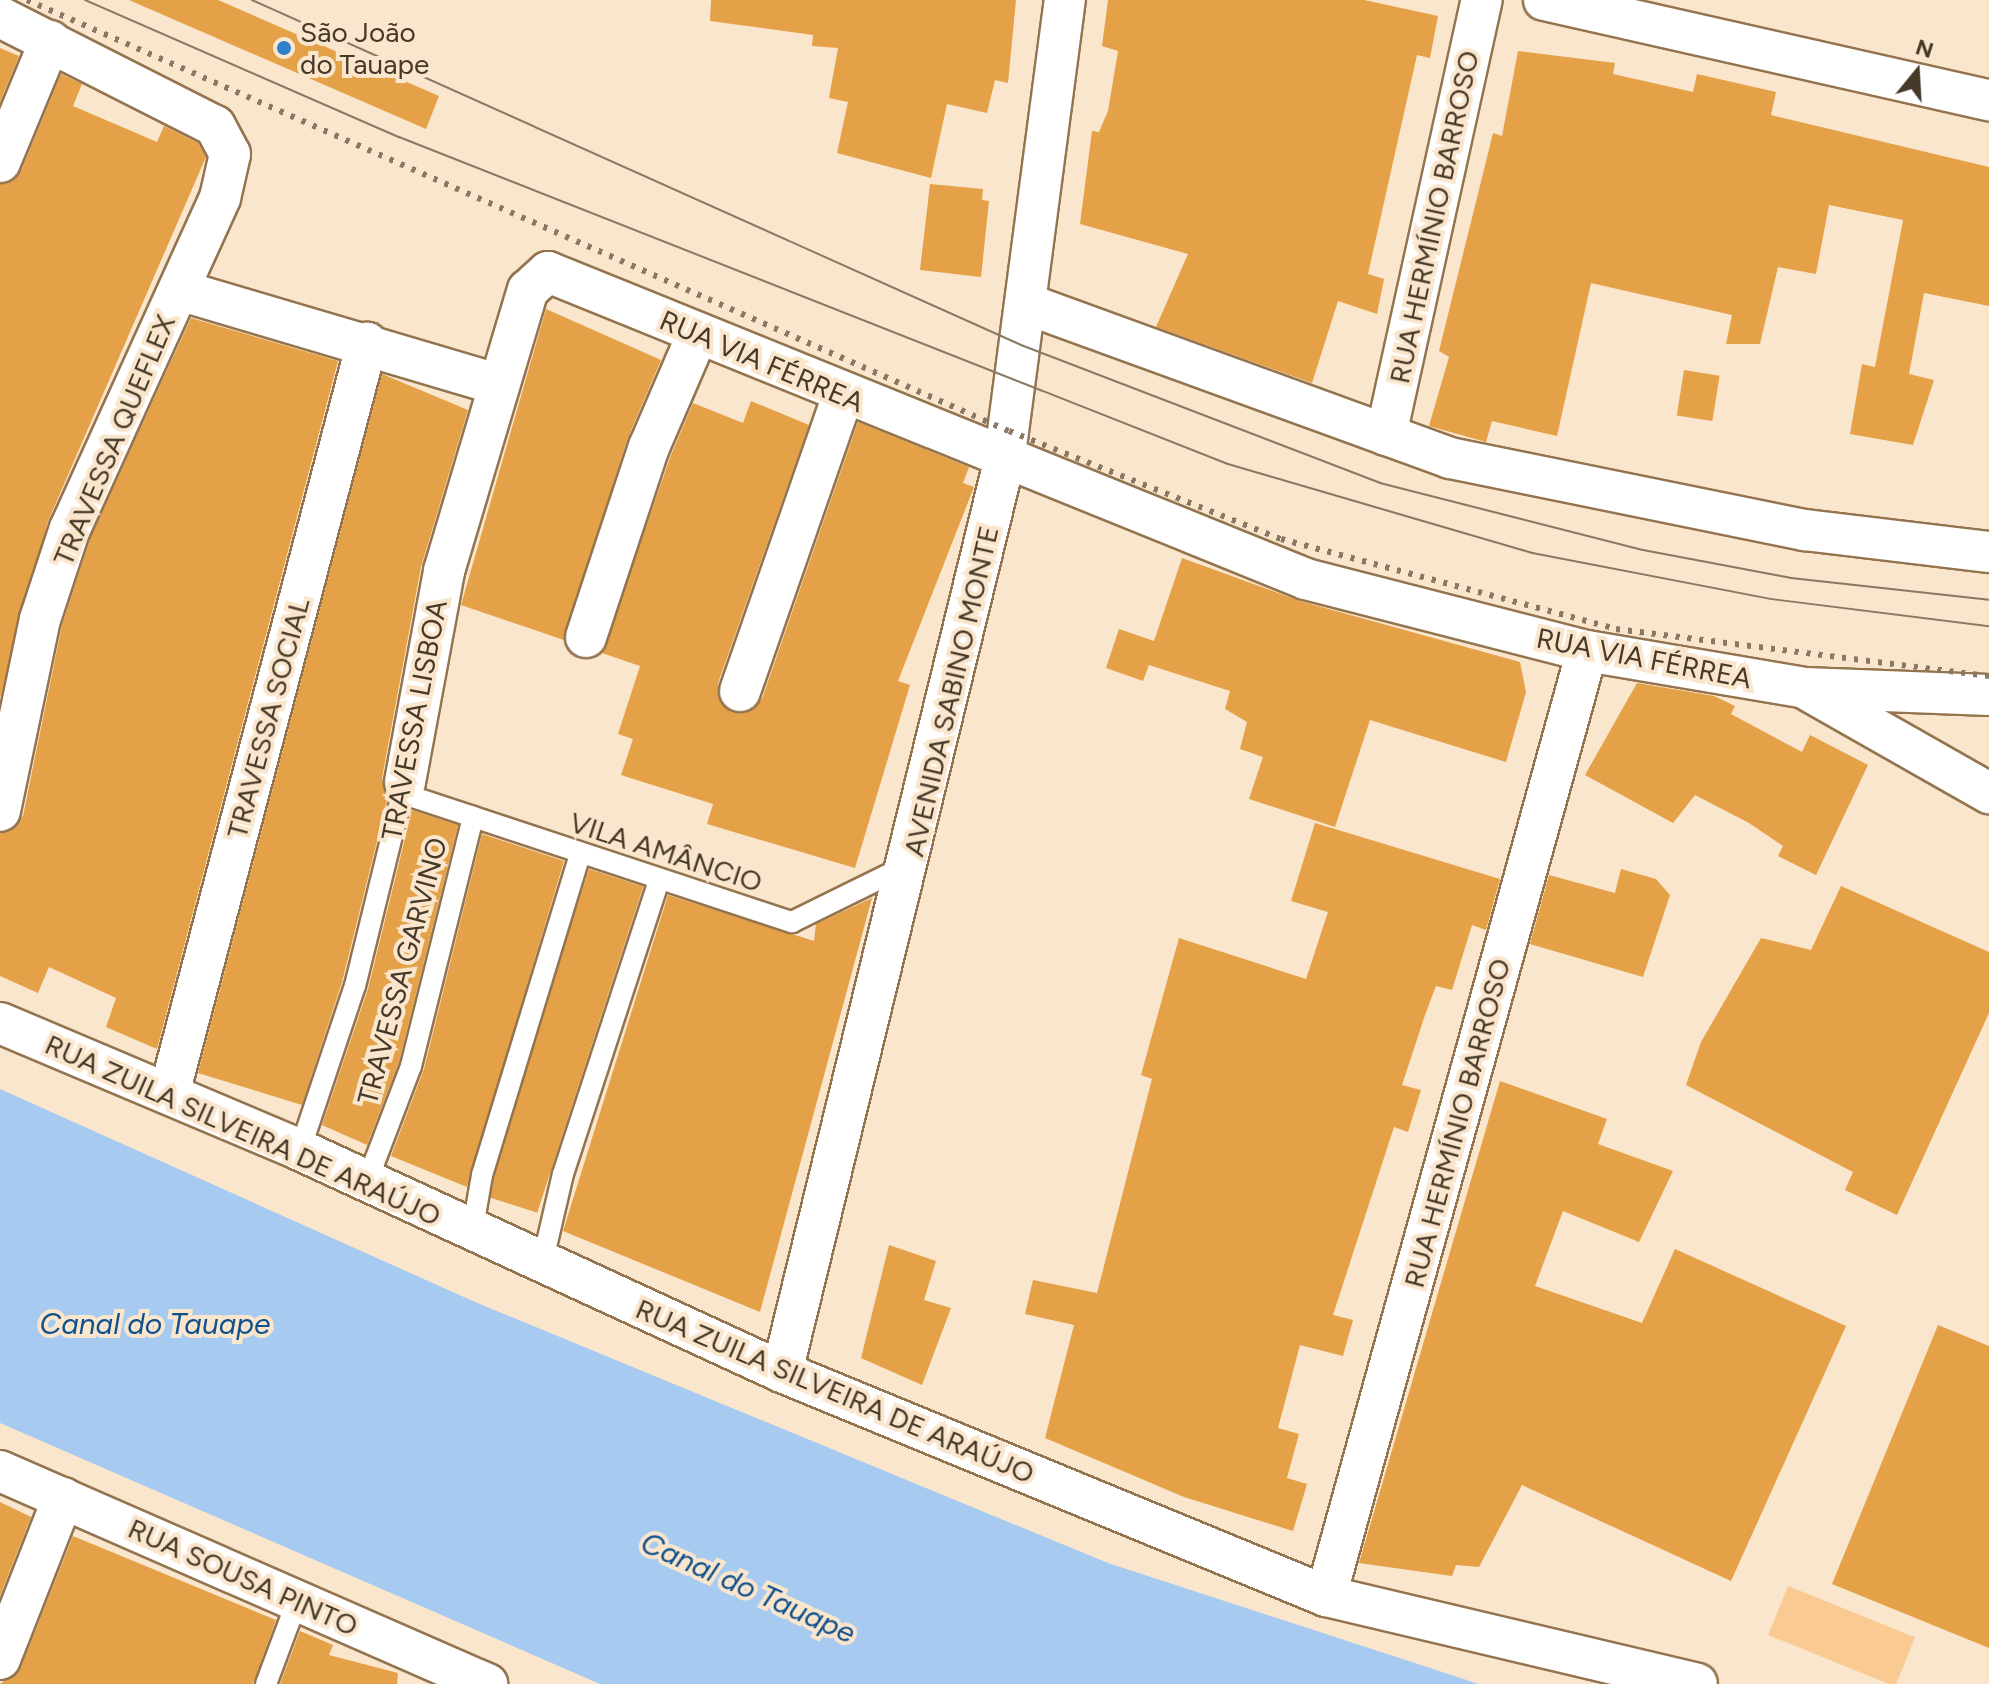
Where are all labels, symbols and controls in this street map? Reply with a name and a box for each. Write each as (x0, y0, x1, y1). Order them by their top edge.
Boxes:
place label: São João do Tauape (300, 15, 429, 81)
north arrow (1877, 32, 1957, 112)
text: N (1912, 33, 1937, 64)
marker: São João do Tauape (275, 39, 293, 57)
street label: RUA HERMÍNIO BARROSO (1382, 48, 1486, 386)
street label: RUA VIA FÉRREA (655, 303, 869, 419)
street label: TRAVESSA QUEFLEX (46, 310, 182, 570)
street label: AVENIDA SABINO MONTE (897, 522, 1005, 860)
street label: TRAVESSA SOCIAL (220, 594, 316, 842)
street label: TRAVESSA LISBOA (374, 597, 454, 843)
street label: RUA VIA FÉRREA (1534, 621, 1754, 695)
street label: VILA AMÂNCIO (566, 805, 766, 899)
street label: TRAVESSA GARVINO (350, 834, 454, 1108)
street label: RUA HERMÍNIO BARROSO (1397, 955, 1517, 1291)
street label: RUA ZUILA SILVEIRA DE ARAÚJO (40, 1027, 446, 1233)
street label: RUA ZUILA SILVEIRA DE ARAÚJO (631, 1292, 1039, 1490)
water label: Canal do Tauape (40, 1306, 270, 1342)
street label: RUA SOUSA PINTO (123, 1511, 363, 1643)
water label: Canal do Tauape (635, 1525, 861, 1651)

